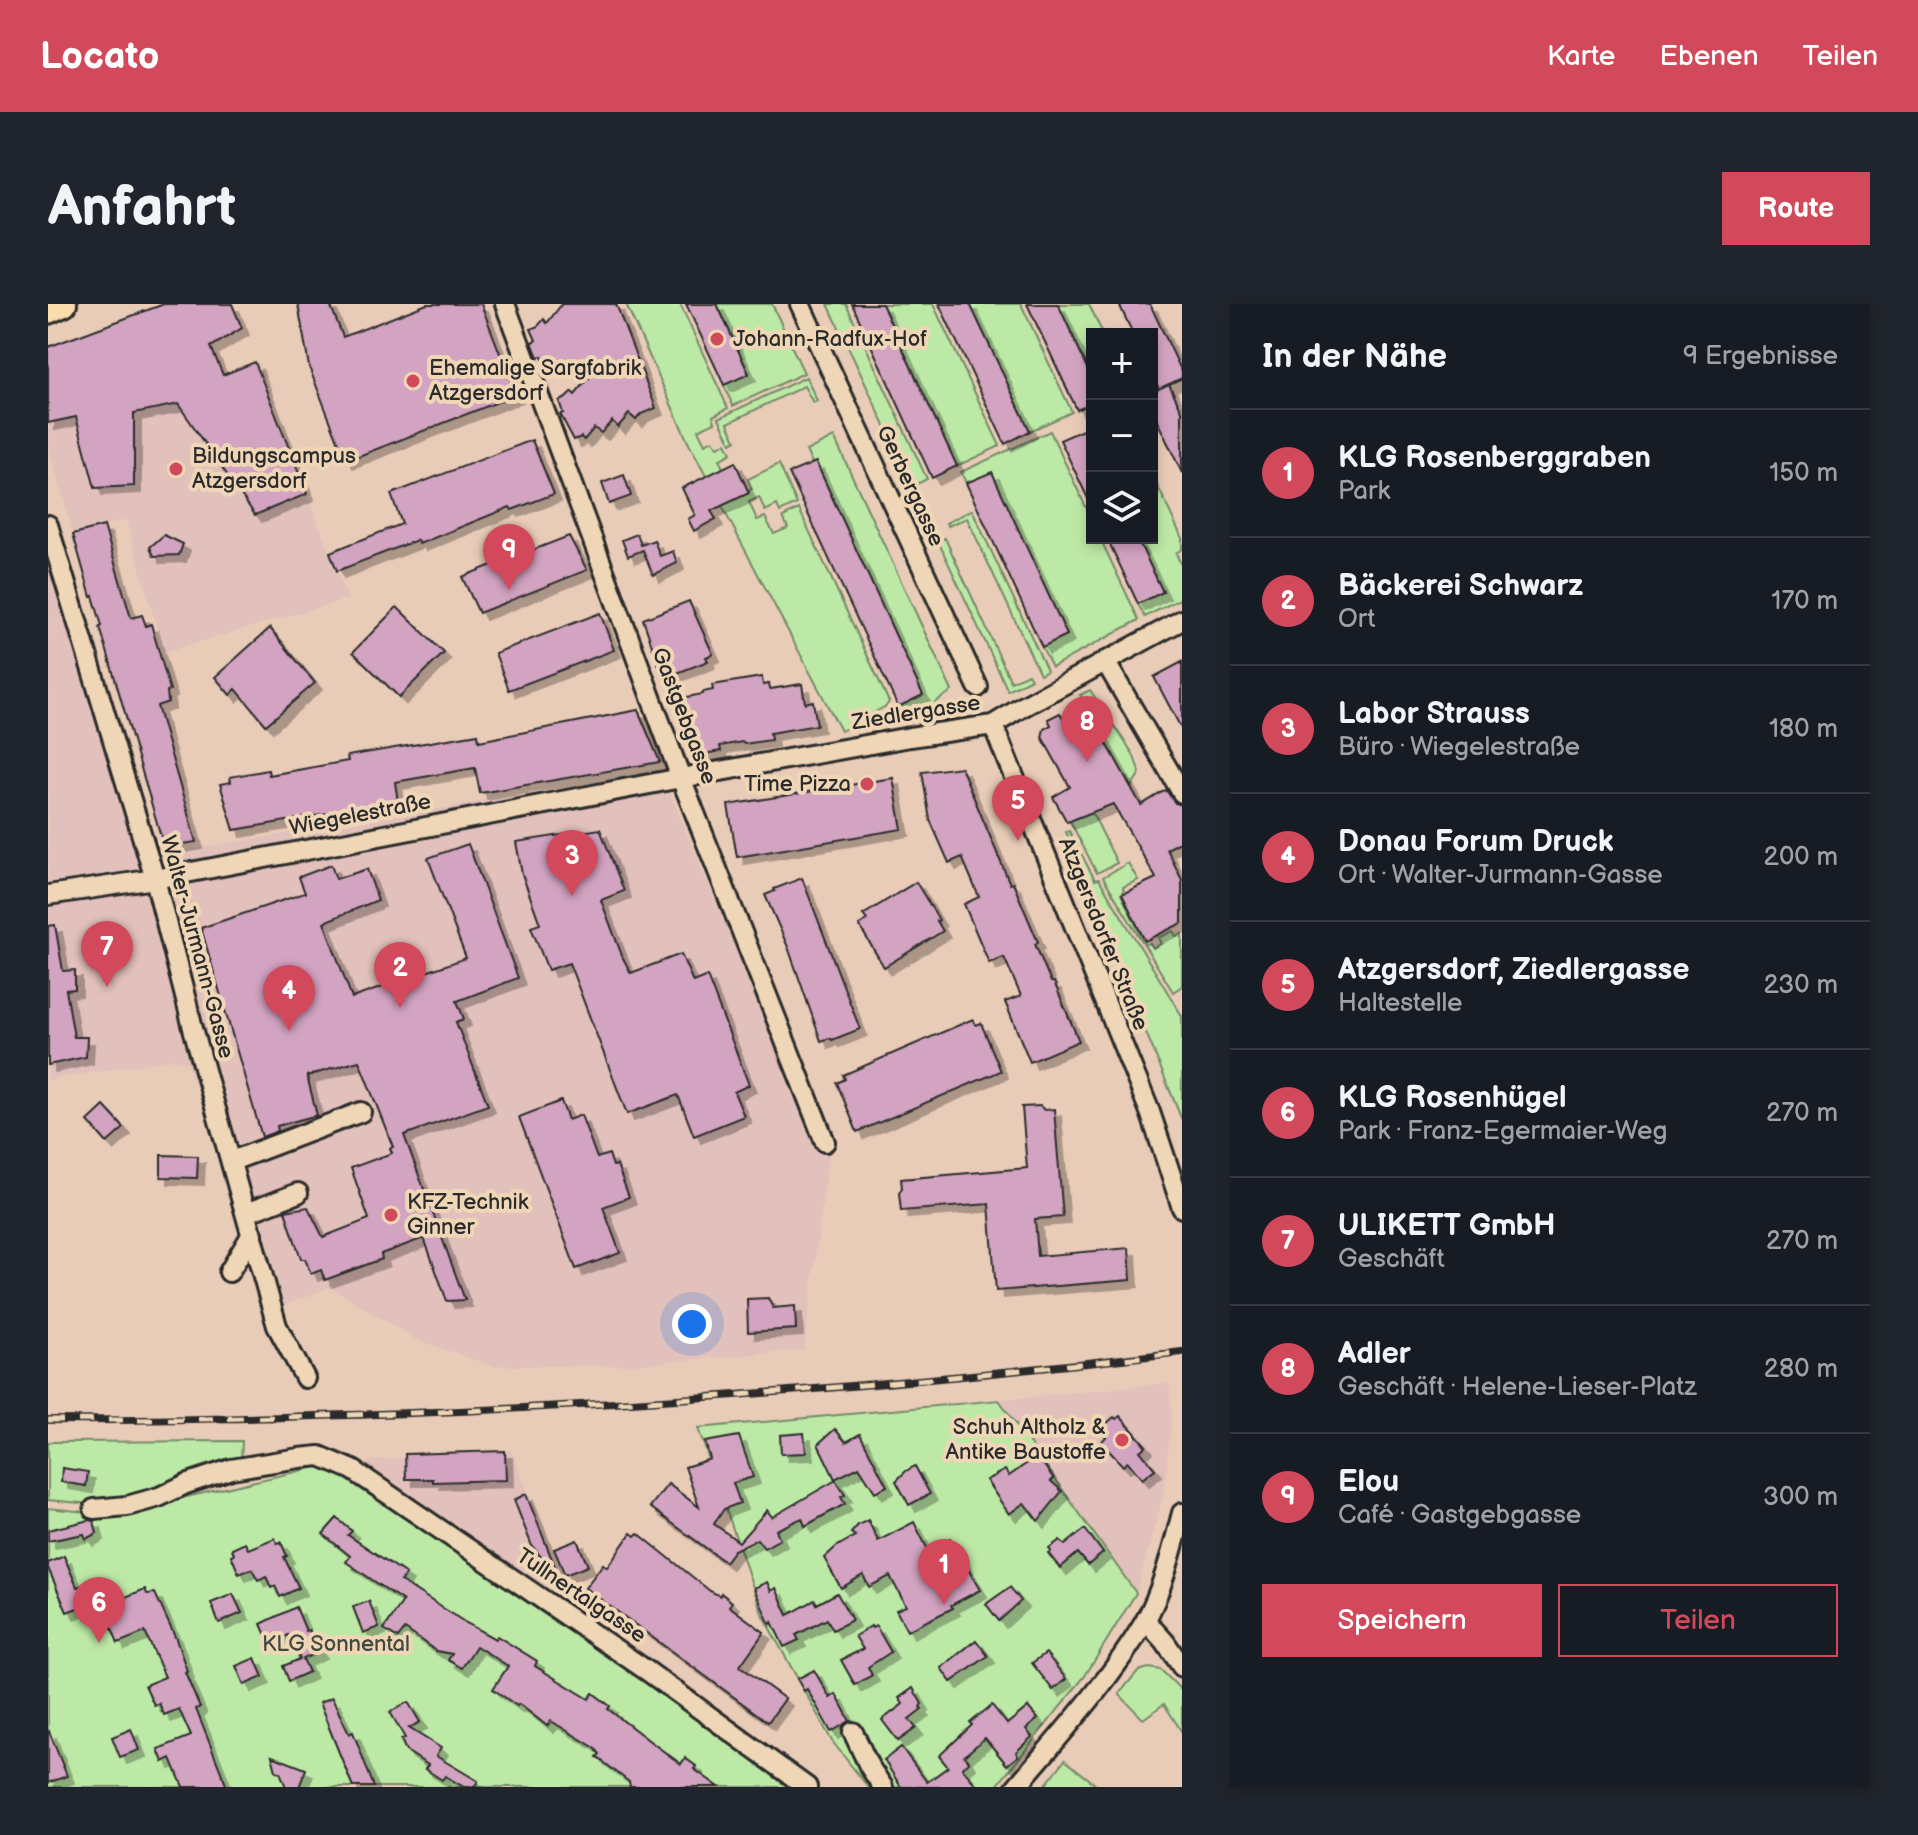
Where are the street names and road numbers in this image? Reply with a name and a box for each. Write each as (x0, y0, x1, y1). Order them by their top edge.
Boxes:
street label: Gerbergasse (870, 421, 950, 551)
street label: Gastgebgasse (646, 644, 722, 788)
street label: Ziedlergasse (849, 690, 982, 737)
street label: Wiegelestraße (287, 788, 433, 842)
street label: Walter-Jurmann-Gasse (154, 833, 240, 1061)
street label: Atzgersdorfer Straße (1052, 833, 1154, 1035)
street label: Tullnertalgasse (511, 1543, 651, 1649)

